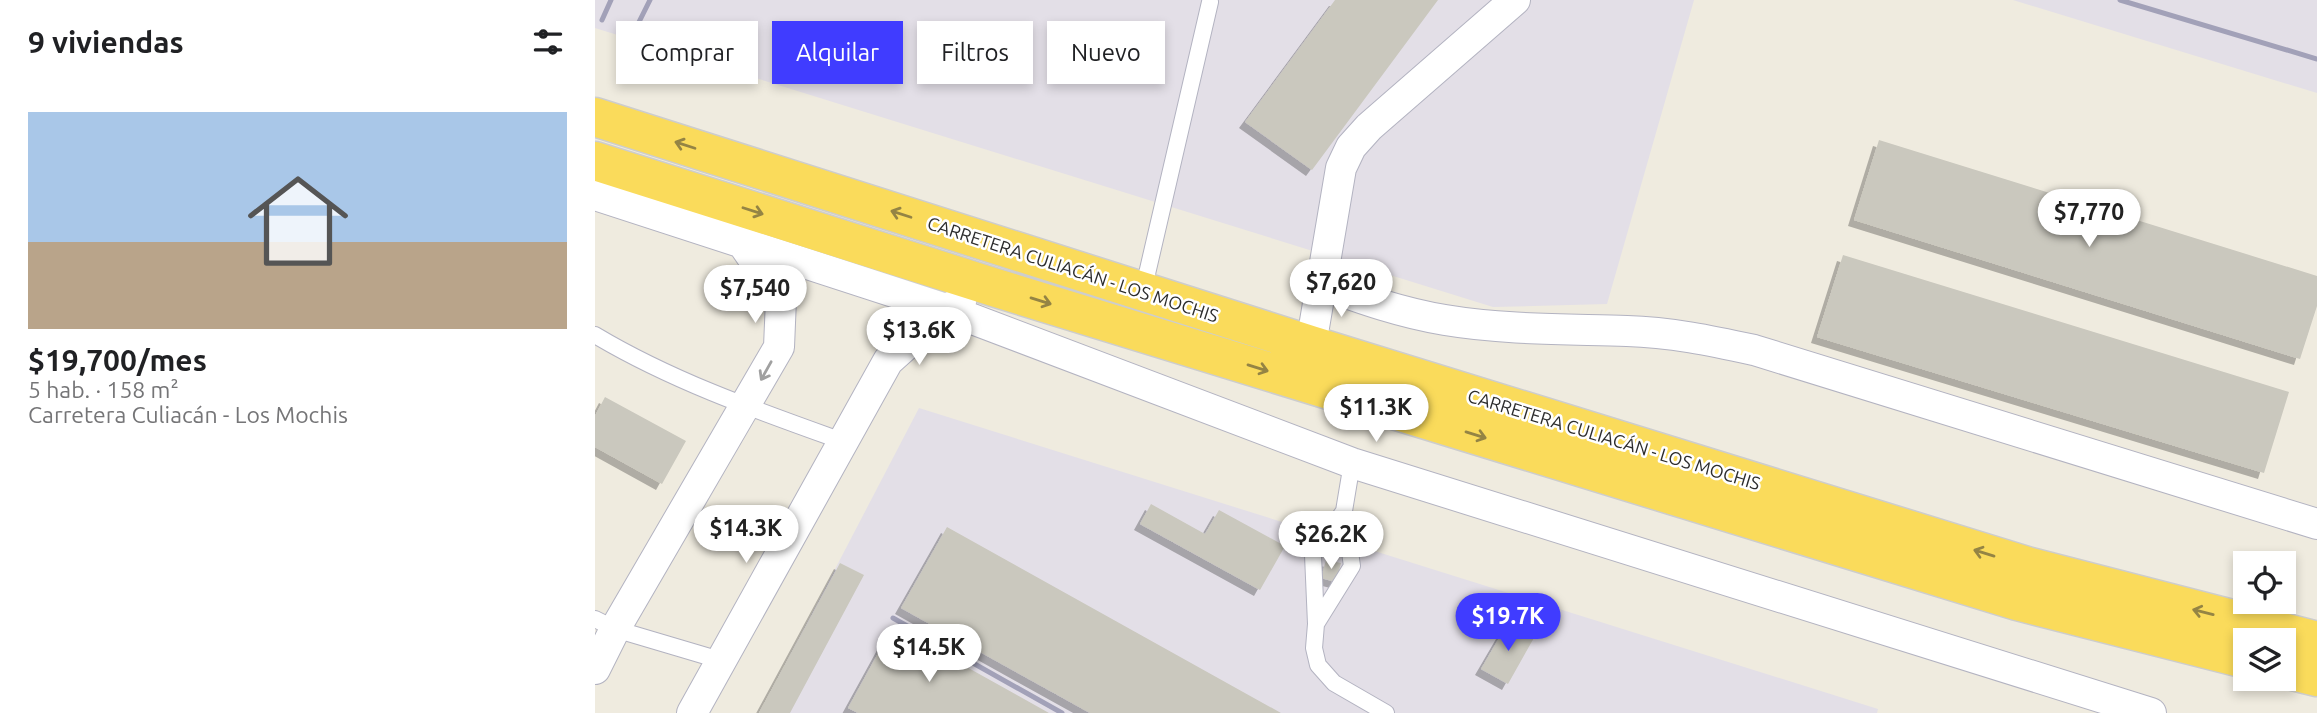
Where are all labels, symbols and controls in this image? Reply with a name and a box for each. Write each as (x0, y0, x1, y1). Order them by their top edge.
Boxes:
chip: Comprar (616, 21, 758, 84)
chip: Alquilar (772, 21, 903, 84)
chip: Filtros (917, 21, 1033, 84)
chip: Nuevo (1047, 21, 1165, 84)
icon: filters (529, 23, 567, 61)
text: 9 viviendas (28, 25, 184, 59)
one-way arrow (674, 138, 696, 150)
icon: home (235, 158, 361, 284)
pin: $7,770 (2032, 190, 2146, 249)
text: $7,770 (2054, 199, 2124, 224)
one-way arrow (742, 206, 764, 218)
one-way arrow (891, 207, 913, 219)
street label: CARRETERA CULIACÁN - LOS MOCHIS (925, 211, 1221, 326)
pin: $7,620 (1284, 260, 1398, 319)
pin: $7,540 (698, 266, 812, 325)
text: $7,620 (1306, 269, 1376, 294)
text: $7,540 (720, 275, 790, 300)
one-way arrow (1029, 296, 1051, 309)
pin: $13.6K (862, 308, 976, 367)
text: $13.6K (883, 317, 955, 342)
text: $19,700/mes (28, 343, 207, 377)
one-way arrow (759, 360, 773, 380)
one-way arrow (1247, 362, 1269, 375)
text: 5 hab. · 158 m² (28, 377, 179, 402)
pin: $11.3K (1319, 384, 1433, 444)
street label: CARRETERA CULIACÁN - LOS MOCHIS (1465, 384, 1763, 493)
text: $11.3K (1340, 394, 1412, 419)
text: Carretera Culiacán - Los Mochis (28, 402, 348, 427)
one-way arrow (1464, 429, 1486, 442)
pin: $14.3K (689, 505, 803, 565)
pin: $26.2K (1274, 512, 1388, 571)
text: $14.3K (710, 515, 782, 540)
text: $26.2K (1295, 521, 1367, 546)
one-way arrow (1973, 546, 1995, 558)
map controls (2233, 551, 2296, 691)
button: locate (2233, 551, 2296, 614)
pin: $19.7K (1451, 594, 1565, 653)
text: $19.7K (1472, 603, 1544, 628)
one-way arrow (2193, 605, 2215, 618)
pin: $14.5K (872, 624, 986, 684)
button: layers (2233, 628, 2296, 691)
text: $14.5K (893, 634, 965, 659)

